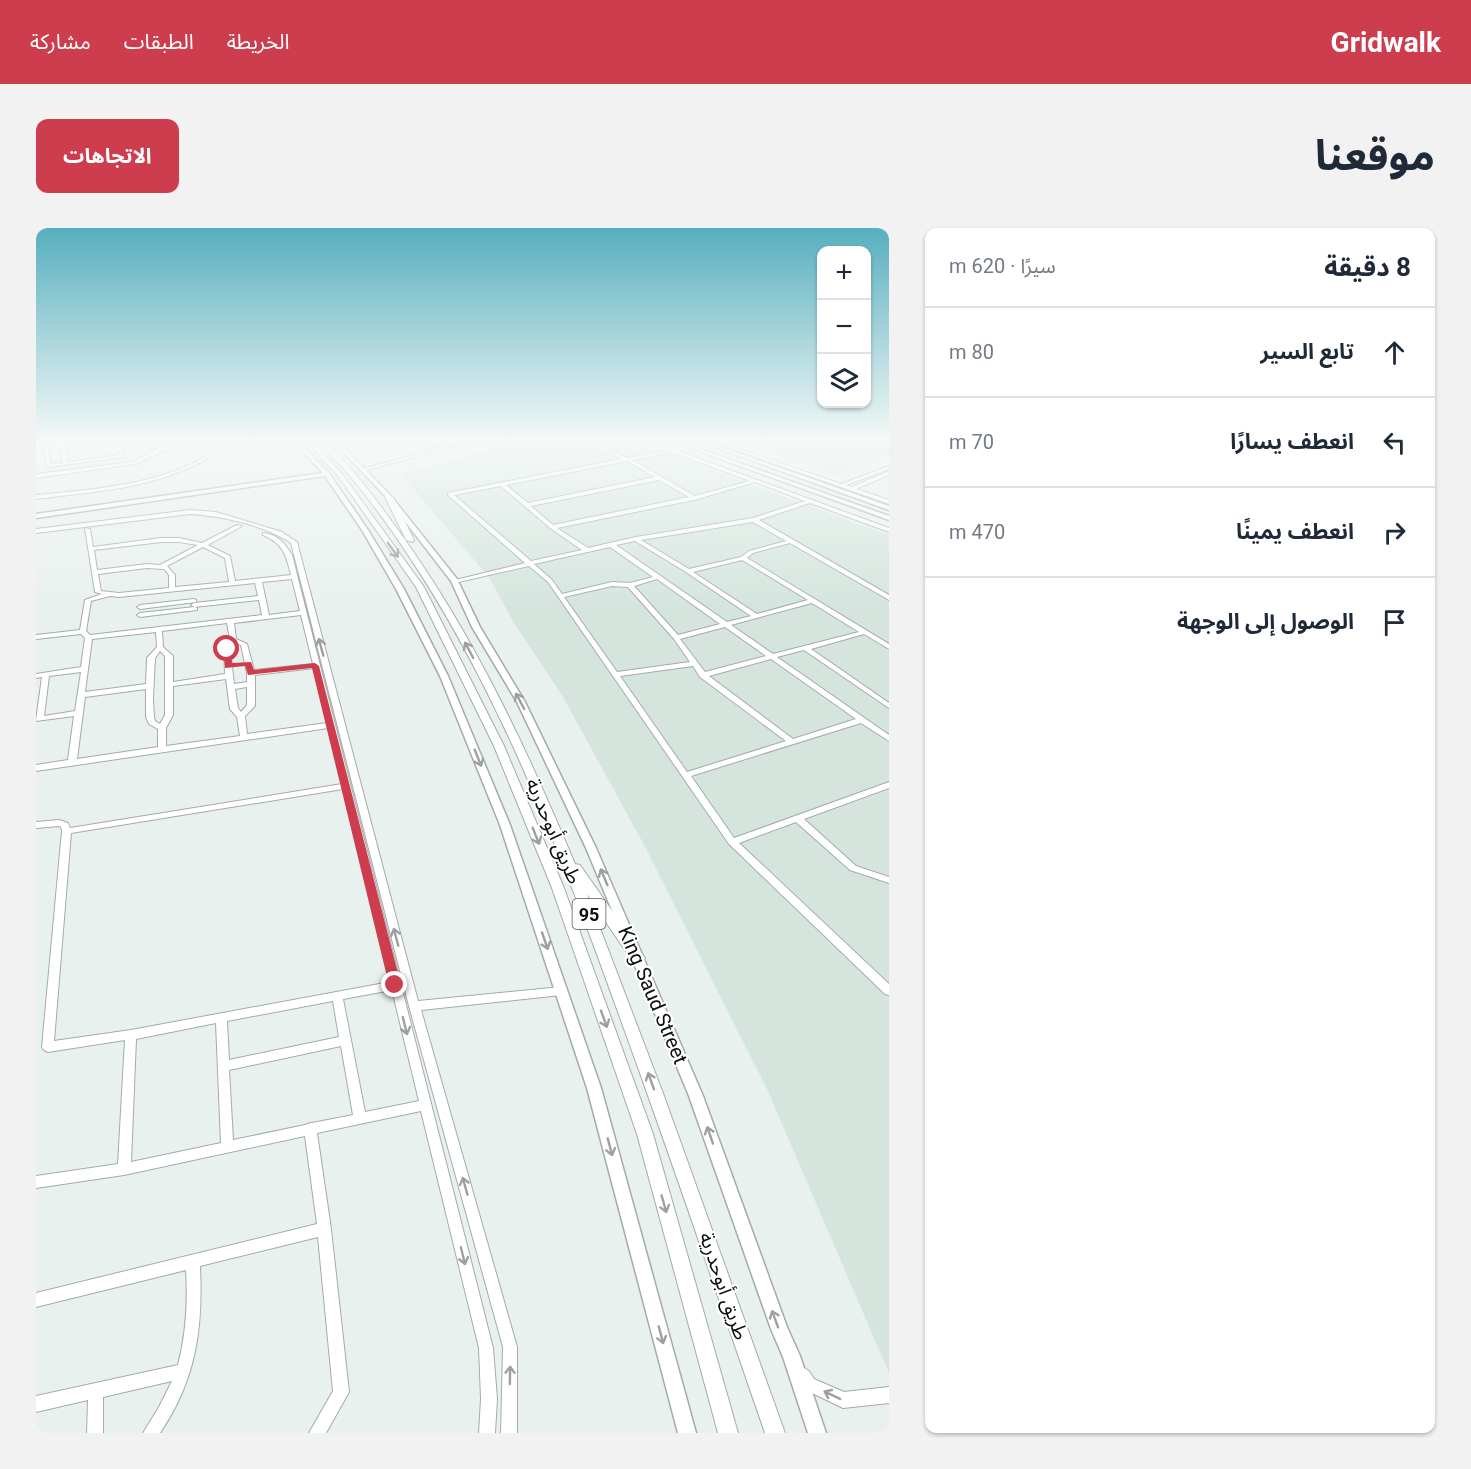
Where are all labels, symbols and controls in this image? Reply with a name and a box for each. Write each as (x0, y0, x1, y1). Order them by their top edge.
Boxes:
text: Gridwalk (1331, 26, 1441, 59)
text: مشاركة (30, 30, 91, 54)
text: الطبقات (124, 30, 194, 54)
text: الخريطة (227, 30, 290, 54)
button: الاتجاهات (36, 119, 179, 193)
text: موقعنا (1315, 131, 1435, 180)
map controls (817, 246, 871, 408)
button: + (817, 246, 871, 300)
text: 8 دقيقة (1324, 252, 1411, 282)
text: سيرًا · 620 m (949, 254, 1056, 278)
button: − (817, 300, 871, 354)
icon: ahead (1378, 336, 1411, 369)
text: تابع السير (1260, 339, 1354, 364)
text: 80 m (949, 340, 994, 364)
button: layers (817, 354, 871, 408)
icon: left (1378, 426, 1411, 459)
text: انعطف يسارًا (1230, 429, 1354, 454)
text: 70 m (949, 430, 994, 454)
icon: right (1378, 516, 1411, 549)
text: انعطف يمينًا (1236, 519, 1354, 544)
text: 470 m (949, 520, 1005, 544)
one-way arrow (387, 541, 399, 557)
icon: arrive (1378, 606, 1411, 639)
text: الوصول إلى الوجهة (1177, 609, 1354, 634)
route start (213, 635, 239, 661)
one-way arrow (314, 638, 326, 657)
one-way arrow (463, 641, 475, 659)
one-way arrow (514, 693, 526, 710)
one-way arrow (473, 748, 484, 767)
street label: طريق أبوحدرية (520, 775, 587, 888)
one-way arrow (531, 827, 542, 845)
one-way arrow (598, 869, 609, 887)
road number: 95 (572, 899, 606, 929)
street label: King Saud Street (613, 922, 693, 1068)
one-way arrow (390, 928, 401, 947)
one-way arrow (540, 931, 551, 950)
route end (381, 971, 407, 997)
one-way arrow (599, 1009, 610, 1028)
one-way arrow (400, 1016, 412, 1035)
one-way arrow (644, 1072, 655, 1091)
one-way arrow (704, 1126, 715, 1145)
one-way arrow (605, 1137, 616, 1156)
one-way arrow (459, 1177, 470, 1196)
one-way arrow (659, 1195, 671, 1214)
street label: طريق أبوحدرية (693, 1229, 754, 1343)
one-way arrow (457, 1246, 469, 1265)
one-way arrow (769, 1310, 780, 1329)
one-way arrow (656, 1325, 667, 1344)
one-way arrow (504, 1365, 515, 1385)
one-way arrow (824, 1389, 842, 1401)

